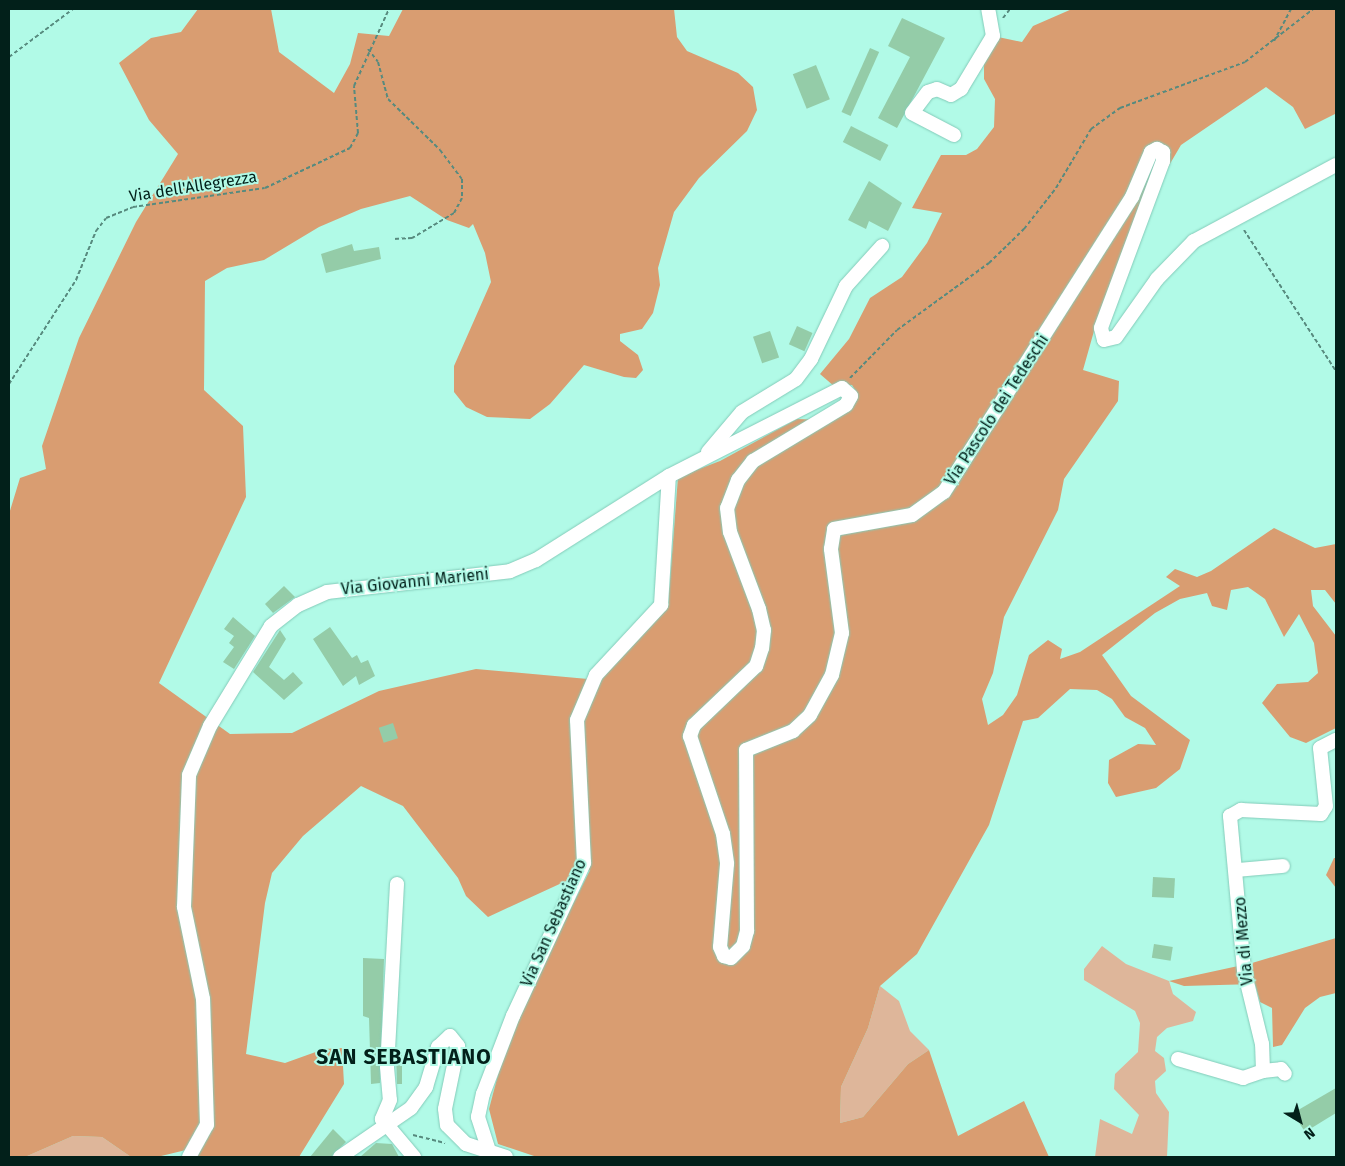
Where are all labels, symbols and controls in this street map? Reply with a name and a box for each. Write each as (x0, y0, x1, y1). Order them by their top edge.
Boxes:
street label: Via dell'Allegrezza (128, 167, 258, 207)
street label: Via Pascolo dei Tedeschi (941, 331, 1053, 489)
street label: Via Giovanni Marieni (340, 565, 490, 599)
street label: Via San Sebastiano (517, 856, 591, 990)
street label: Via di Mezzo (1231, 896, 1257, 986)
district label: SAN SEBASTIANO (315, 1044, 493, 1070)
north arrow (1275, 1096, 1325, 1146)
text: N (1301, 1124, 1318, 1143)

